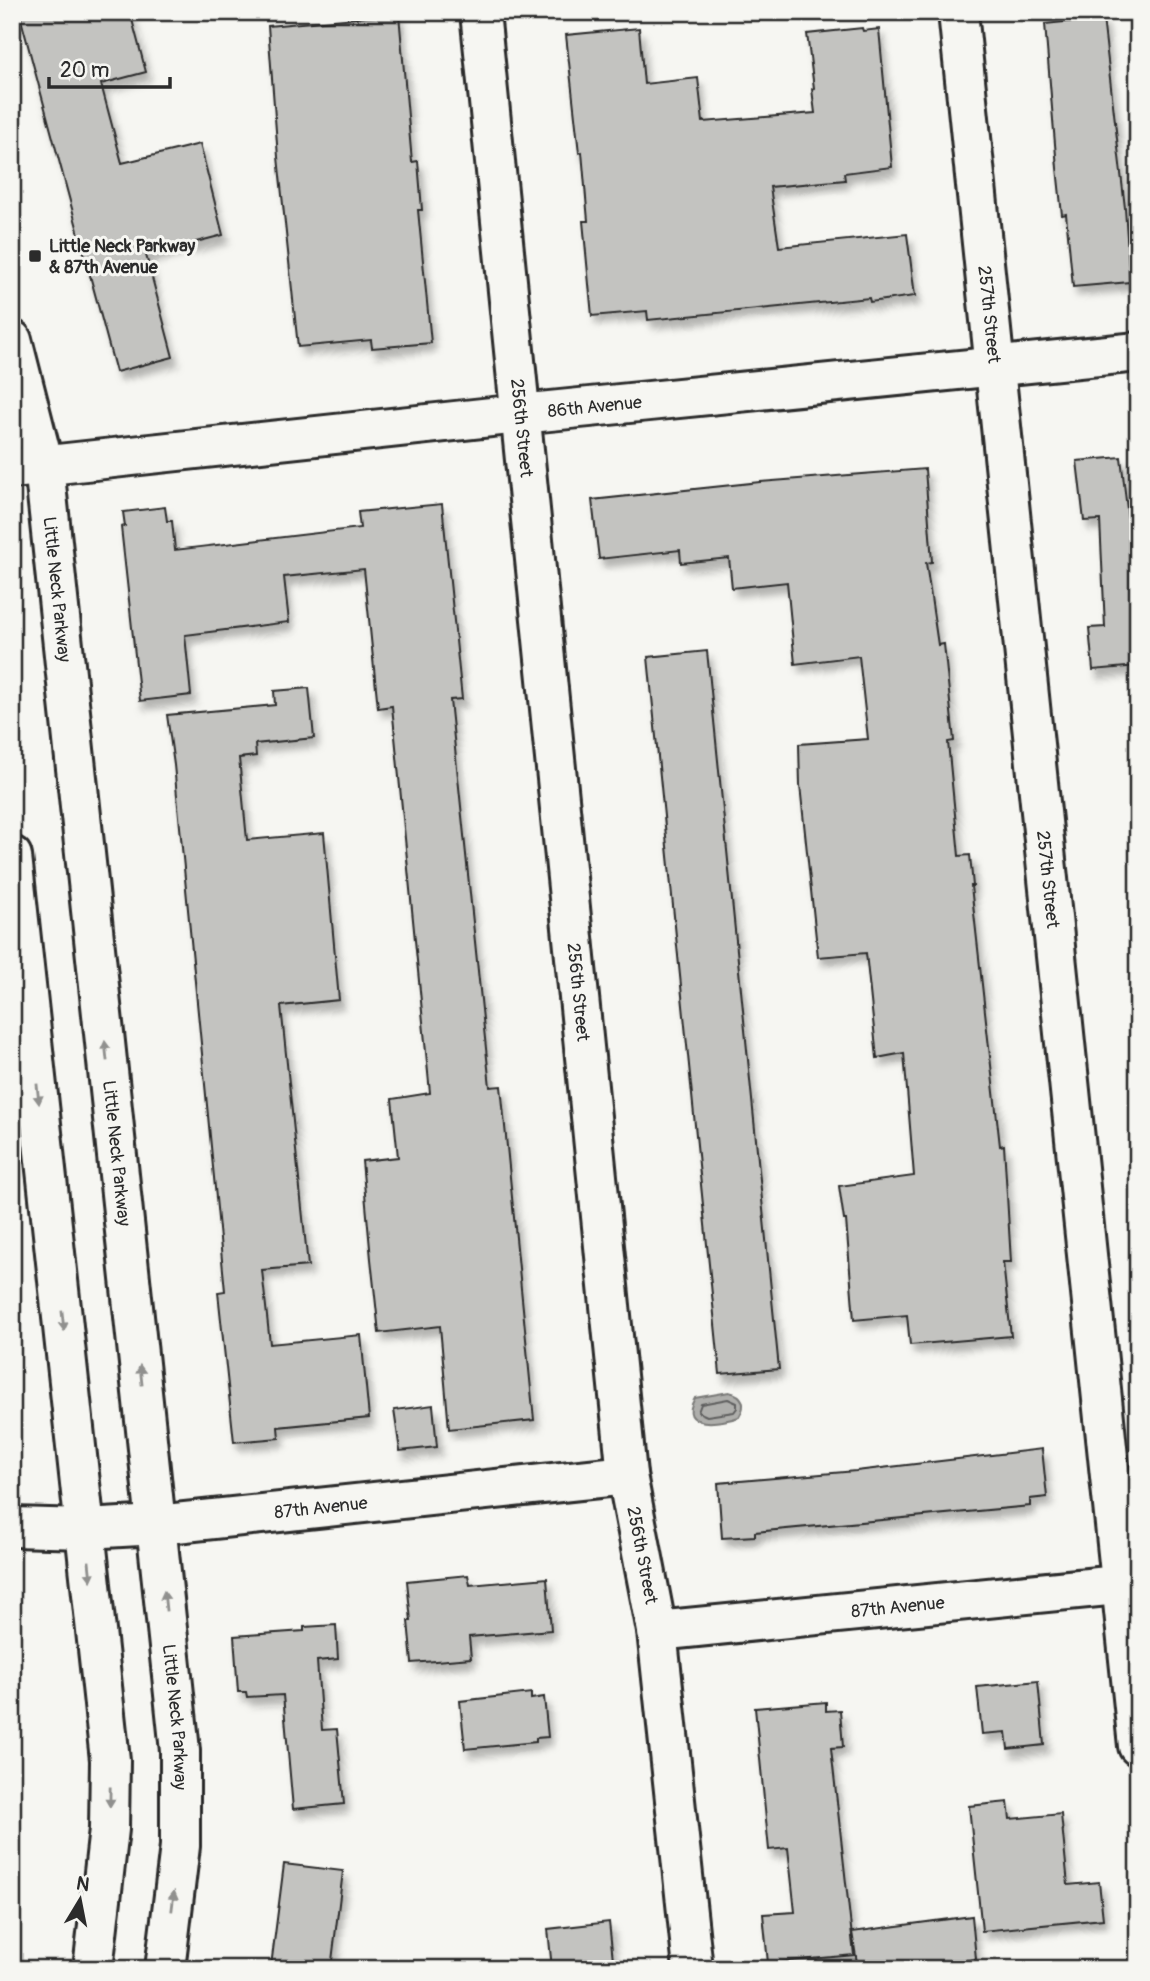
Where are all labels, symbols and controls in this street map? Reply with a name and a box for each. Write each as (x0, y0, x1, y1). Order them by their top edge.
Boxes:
scale bar (49, 46, 170, 90)
text: 20 m (60, 57, 109, 84)
place label: Little Neck Parkway & 87th Avenue (49, 235, 196, 279)
marker: Little Neck Parkway & 87th Avenue (27, 248, 43, 264)
street label: 257th Street (973, 265, 1006, 365)
street label: 256th Street (505, 378, 538, 479)
street label: 86th Avenue (546, 390, 643, 423)
street label: Little Neck Parkway (38, 515, 76, 664)
street label: 257th Street (1032, 829, 1065, 930)
street label: 256th Street (562, 942, 595, 1043)
one-way arrow (101, 1040, 112, 1062)
street label: Little Neck Parkway (98, 1079, 136, 1227)
one-way arrow (33, 1084, 44, 1106)
one-way arrow (58, 1310, 69, 1332)
one-way arrow (135, 1364, 146, 1386)
street label: 87th Avenue (273, 1491, 369, 1524)
street label: 256th Street (622, 1504, 663, 1607)
one-way arrow (85, 1560, 96, 1582)
one-way arrow (159, 1590, 170, 1612)
street label: 87th Avenue (850, 1591, 946, 1623)
street label: Little Neck Parkway (157, 1643, 192, 1790)
one-way arrow (104, 1787, 115, 1809)
north arrow (46, 1866, 116, 1936)
text: N (74, 1871, 91, 1897)
one-way arrow (168, 1890, 179, 1912)

